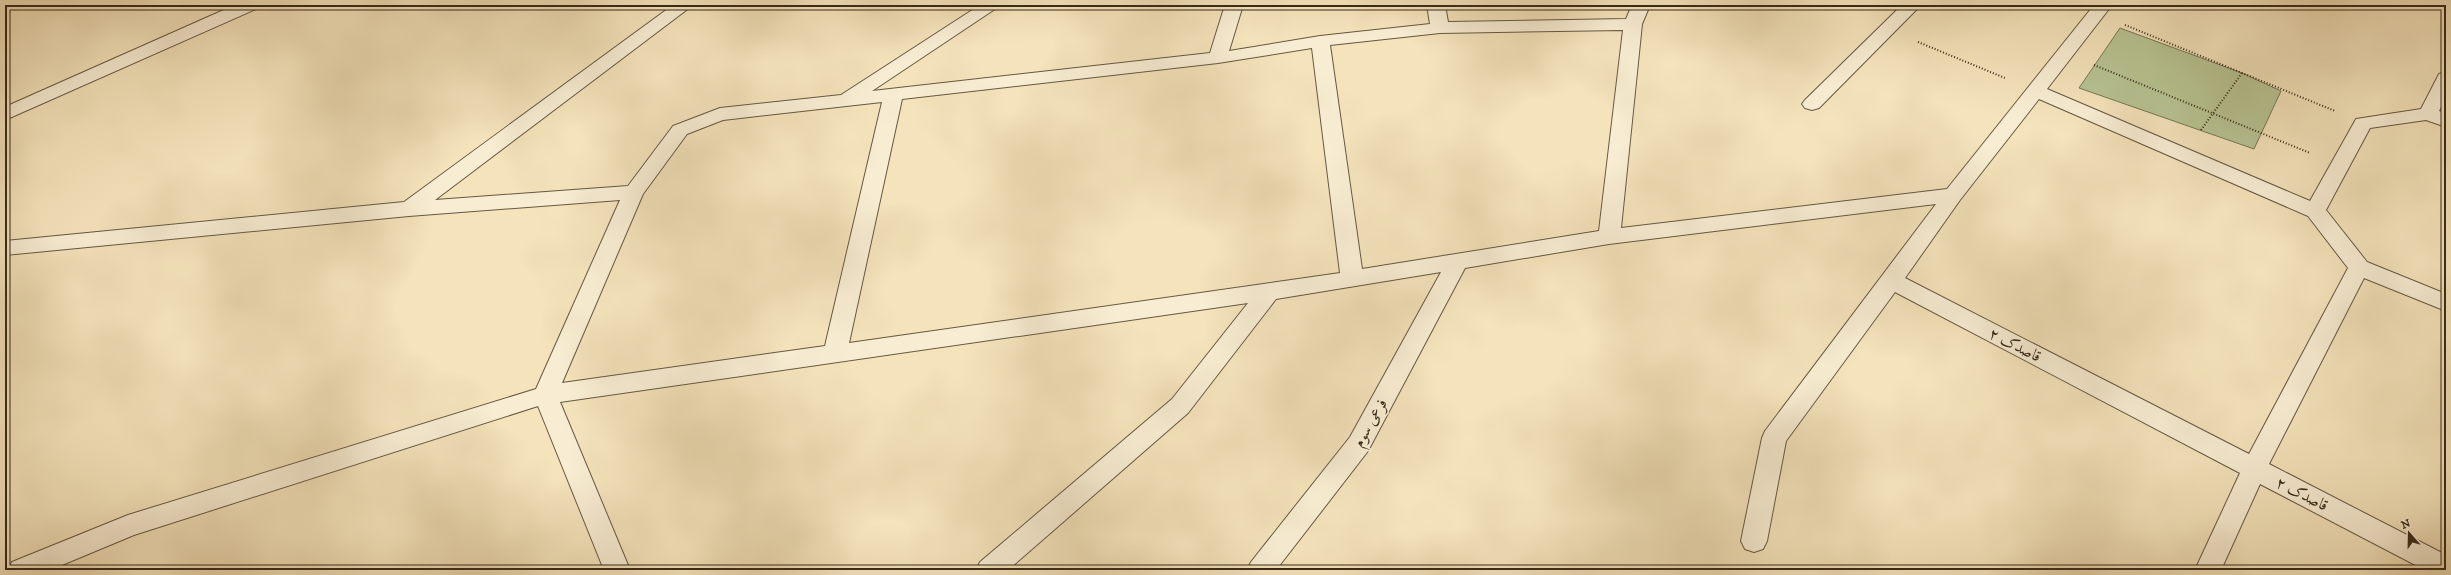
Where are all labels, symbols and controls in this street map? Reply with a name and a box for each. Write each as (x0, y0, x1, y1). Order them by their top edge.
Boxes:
street label: قاصدک ۲ (1986, 323, 2044, 367)
street label: فرعی سوم (1348, 395, 1395, 453)
street label: قاصدک ۲ (2273, 472, 2331, 516)
north arrow (2389, 513, 2429, 553)
text: N (2399, 516, 2413, 533)

